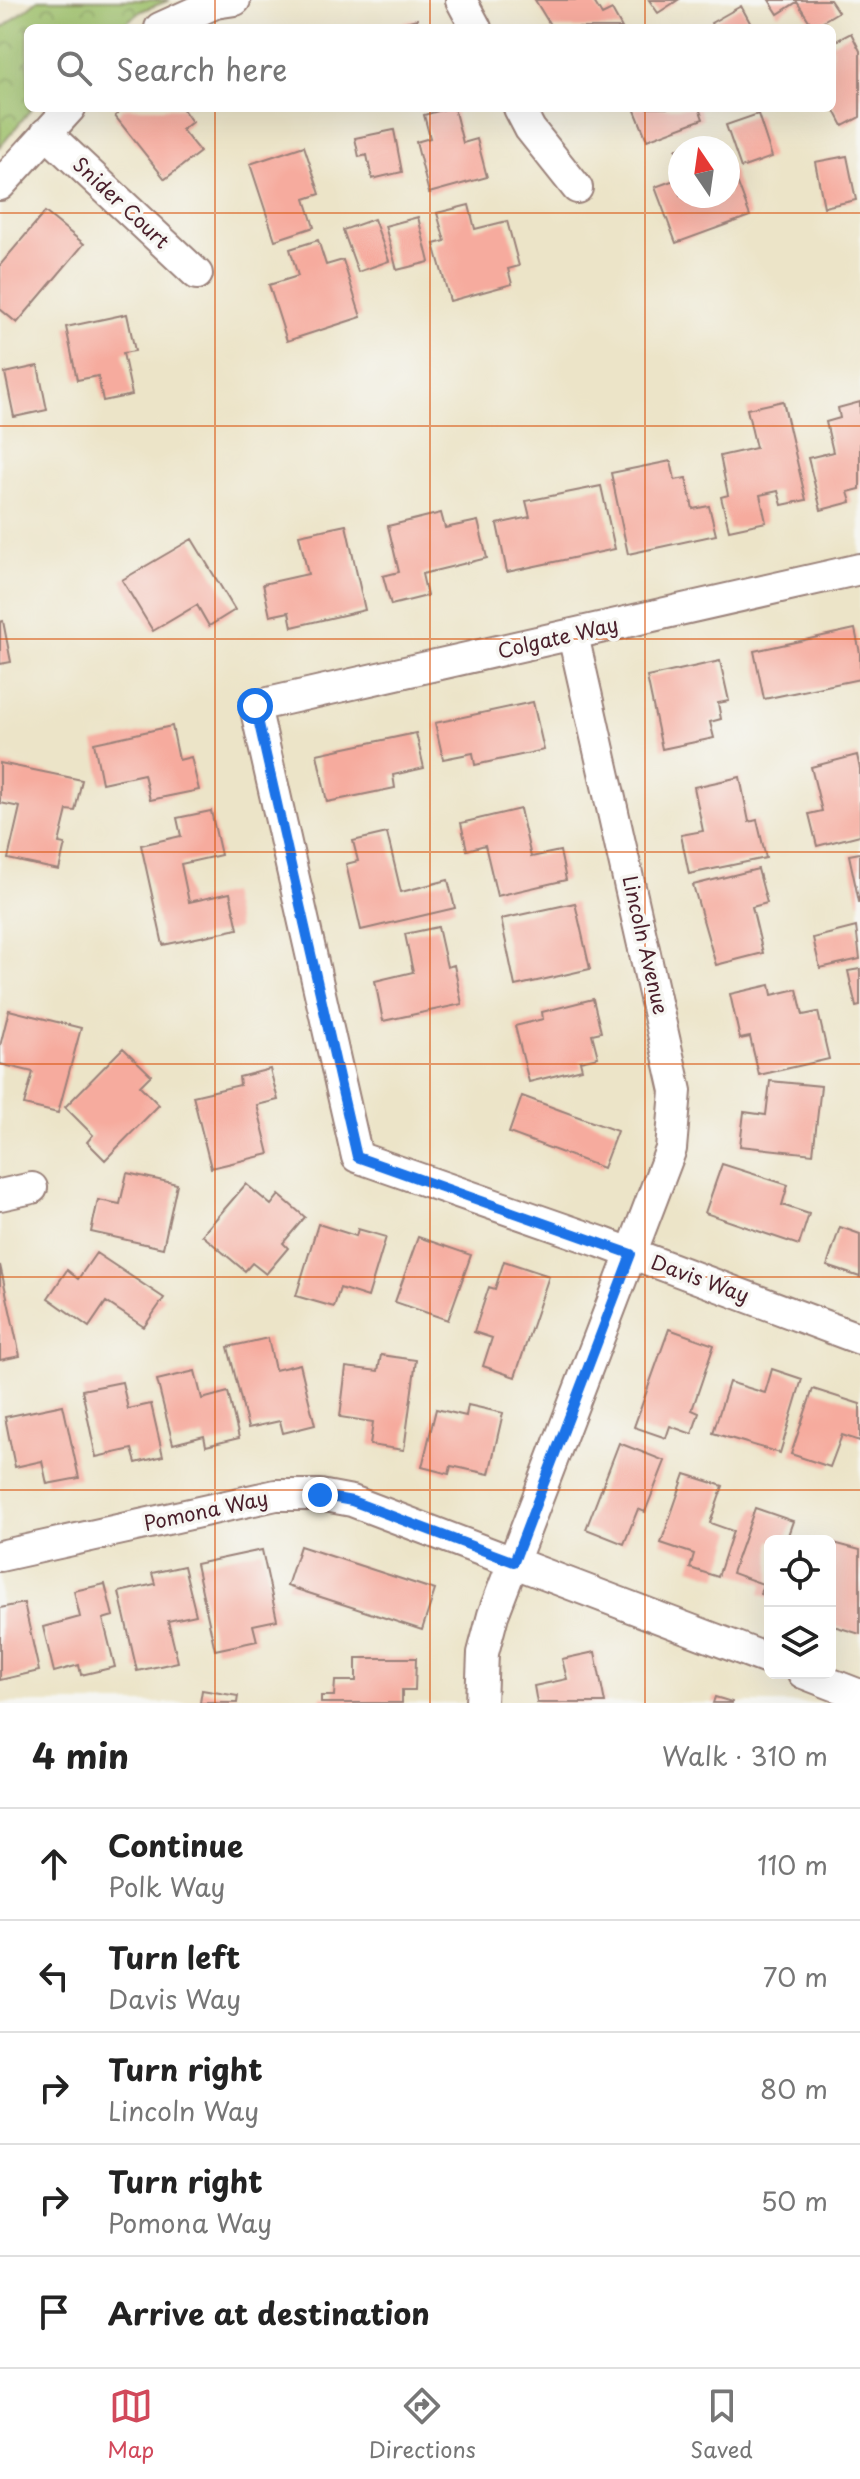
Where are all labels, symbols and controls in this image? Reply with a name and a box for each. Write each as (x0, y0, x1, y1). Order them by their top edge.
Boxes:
search box (24, 24, 836, 112)
icon: search (52, 46, 96, 90)
text: Search here (116, 46, 288, 91)
north arrow (668, 136, 740, 208)
street label: Snider Court (67, 149, 177, 255)
street label: Colgate Way (494, 609, 621, 665)
route start (237, 688, 273, 724)
street label: Lincoln Avenue (615, 872, 677, 1017)
street label: Davis Way (647, 1246, 754, 1310)
route end (302, 1477, 338, 1513)
street label: Pomona Way (141, 1482, 271, 1538)
map controls (764, 1535, 836, 1679)
button: locate (764, 1535, 836, 1607)
button: layers (764, 1607, 836, 1679)
text: 4 min (32, 1729, 129, 1781)
text: Walk · 310 m (662, 1736, 828, 1775)
text: Continue (108, 1822, 243, 1867)
icon: ahead (32, 1842, 76, 1886)
text: 110 m (757, 1845, 828, 1884)
text: Polk Way (108, 1867, 226, 1906)
text: Turn left (108, 1934, 240, 1979)
icon: left (32, 1954, 76, 1998)
text: 70 m (763, 1957, 828, 1996)
text: Davis Way (108, 1979, 241, 2018)
text: Turn right (108, 2046, 263, 2091)
icon: right (32, 2066, 76, 2110)
text: 80 m (760, 2069, 828, 2108)
text: Lincoln Way (108, 2091, 259, 2130)
text: Turn right (108, 2158, 263, 2203)
icon: right (32, 2178, 76, 2222)
text: 50 m (761, 2181, 828, 2220)
text: Pomona Way (108, 2203, 272, 2242)
icon: arrive (32, 2290, 76, 2334)
text: Arrive at destination (108, 2290, 430, 2335)
tab: Map (107, 2384, 154, 2465)
tab: Directions (369, 2384, 476, 2465)
tab: Saved (690, 2384, 753, 2465)

